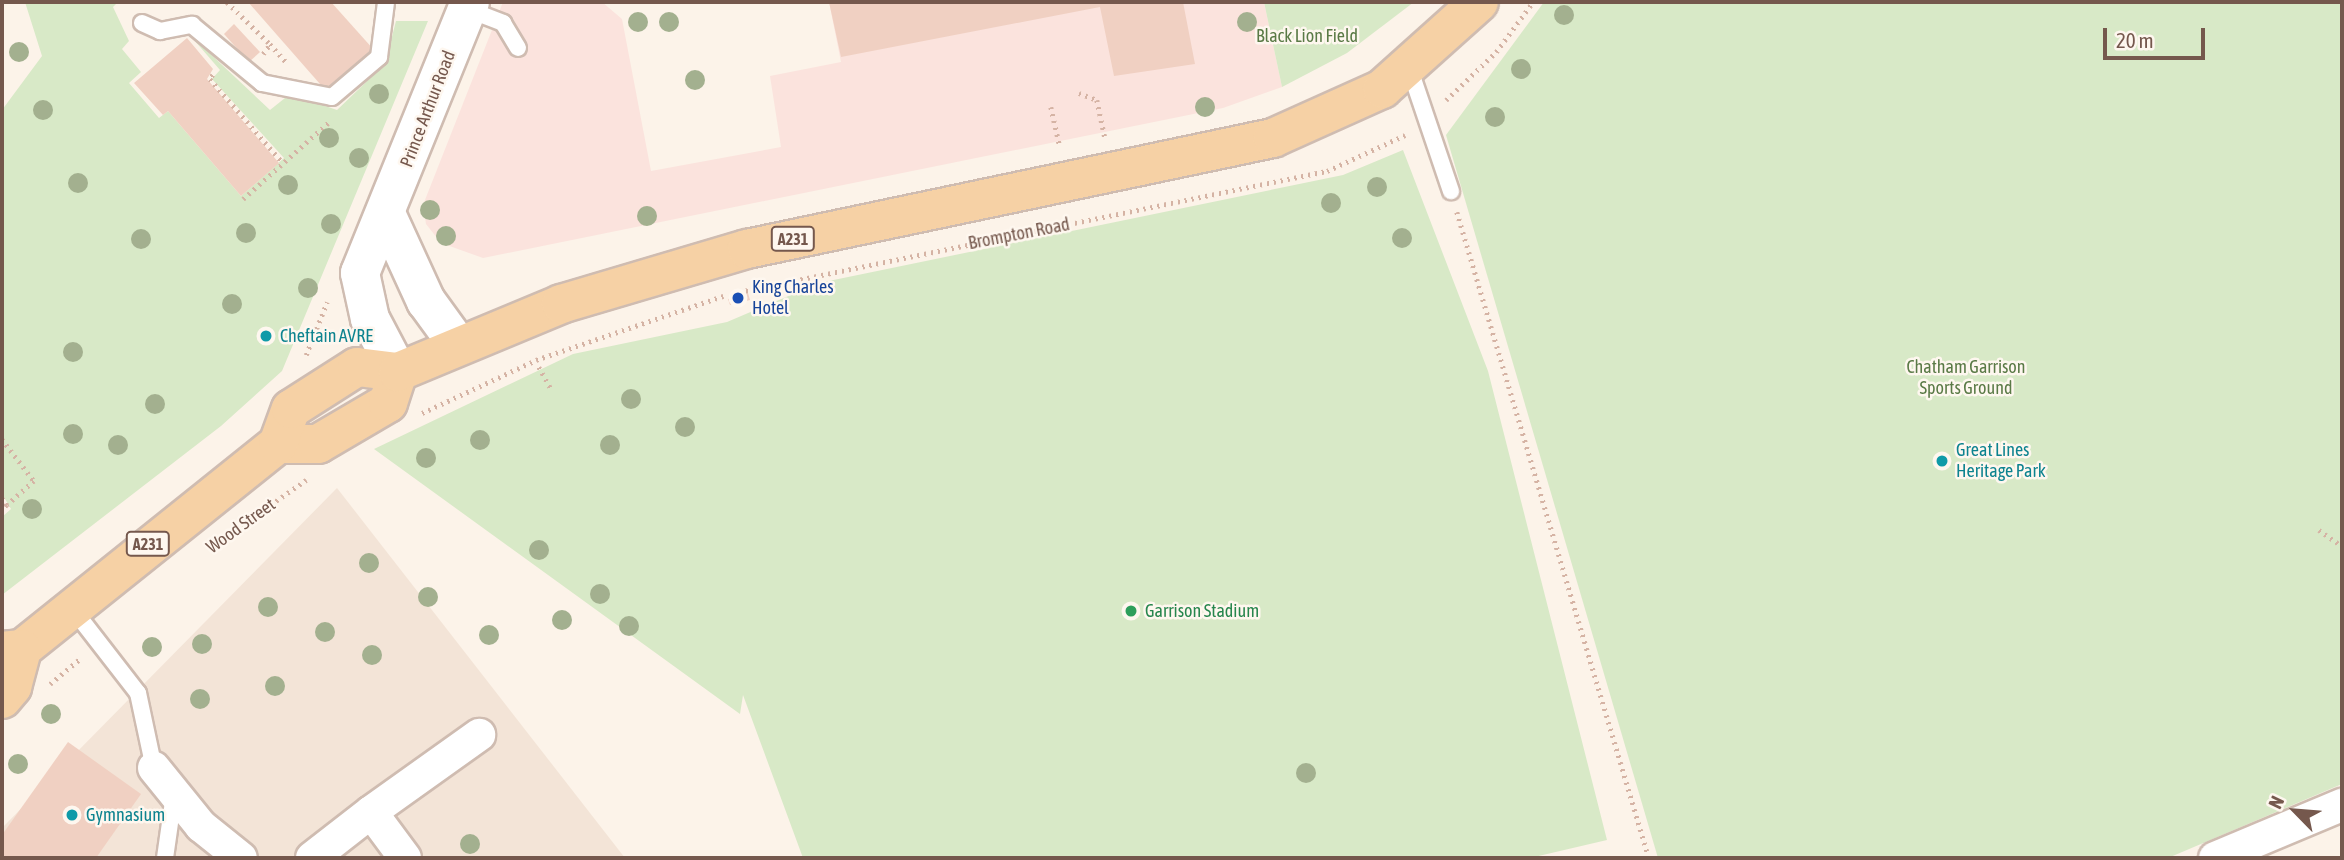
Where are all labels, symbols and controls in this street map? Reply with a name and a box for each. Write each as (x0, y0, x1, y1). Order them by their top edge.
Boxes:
scale bar (2106, 14, 2208, 58)
park label: Black Lion Field (1256, 25, 1358, 47)
text: 20 m (2116, 28, 2154, 52)
street label: Prince Arthur Road (396, 48, 460, 170)
street label: Brompton Road (966, 214, 1072, 254)
road number: A231 (770, 227, 816, 252)
place label: King Charles Hotel (752, 277, 834, 320)
marker: King Charles Hotel (730, 290, 746, 306)
place label: Cheftain AVRE (280, 325, 373, 347)
marker: Cheftain AVRE (258, 328, 274, 344)
park label: Chatham Garrison Sports Ground (1906, 357, 2026, 400)
place label: Great Lines Heritage Park (1956, 440, 2046, 482)
marker: Great Lines Heritage Park (1934, 453, 1950, 469)
street label: Wood Street (202, 494, 280, 558)
road number: A231 (125, 531, 171, 556)
place label: Garrison Stadium (1145, 600, 1259, 622)
marker: Garrison Stadium (1123, 603, 1139, 619)
north arrow (2260, 776, 2330, 846)
text: N (2264, 792, 2288, 812)
place label: Gymnasium (86, 804, 165, 826)
marker: Gymnasium (64, 807, 80, 823)

